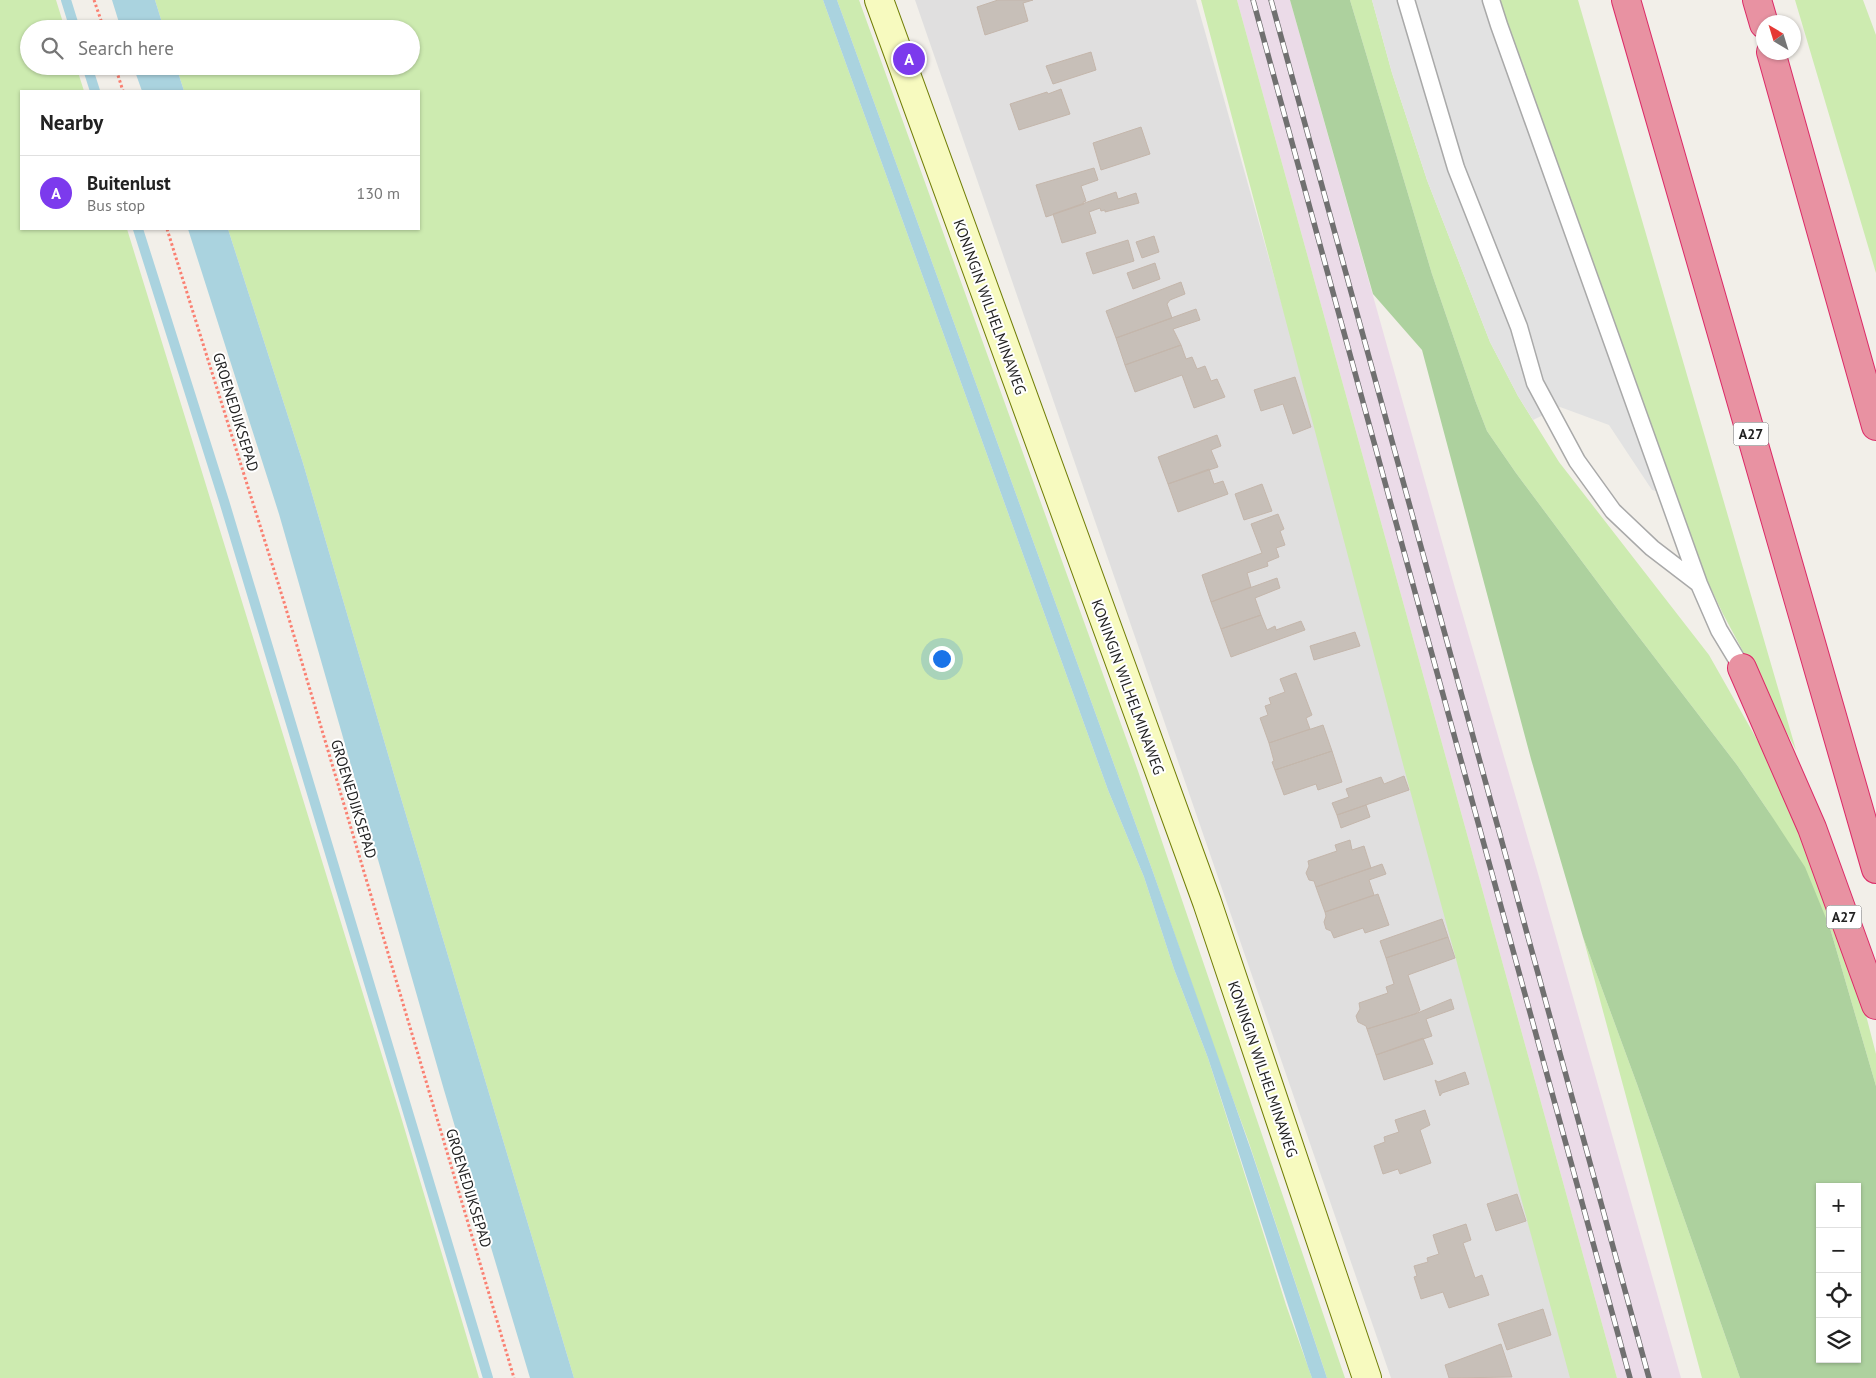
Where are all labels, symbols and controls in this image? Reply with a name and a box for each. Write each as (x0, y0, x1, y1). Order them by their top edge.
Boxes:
north arrow (1756, 15, 1801, 60)
search box (20, 20, 420, 75)
icon: search (38, 34, 66, 62)
text: Search here (78, 36, 174, 60)
pin: A (893, 40, 925, 78)
text: Nearby (40, 109, 103, 136)
text: Buitenlust (87, 171, 171, 195)
text: A (51, 183, 61, 203)
text: 130 m (357, 183, 400, 203)
text: Bus stop (87, 195, 145, 215)
street label: KONINGIN WILHELMINAWEG (949, 217, 1031, 397)
street label: GROENEDIJKSEPAD (209, 350, 263, 474)
road number: A27 (1734, 422, 1768, 446)
street label: KONINGIN WILHELMINAWEG (1087, 597, 1169, 777)
your location (929, 646, 955, 672)
street label: GROENEDIJKSEPAD (327, 737, 381, 861)
road number: A27 (1826, 906, 1862, 929)
street label: KONINGIN WILHELMINAWEG (1224, 978, 1302, 1160)
street label: GROENEDIJKSEPAD (442, 1126, 496, 1250)
map controls (1816, 1183, 1861, 1363)
button: + (1816, 1183, 1861, 1228)
button: − (1816, 1228, 1861, 1273)
button: locate (1816, 1273, 1861, 1318)
button: layers (1816, 1318, 1861, 1363)

